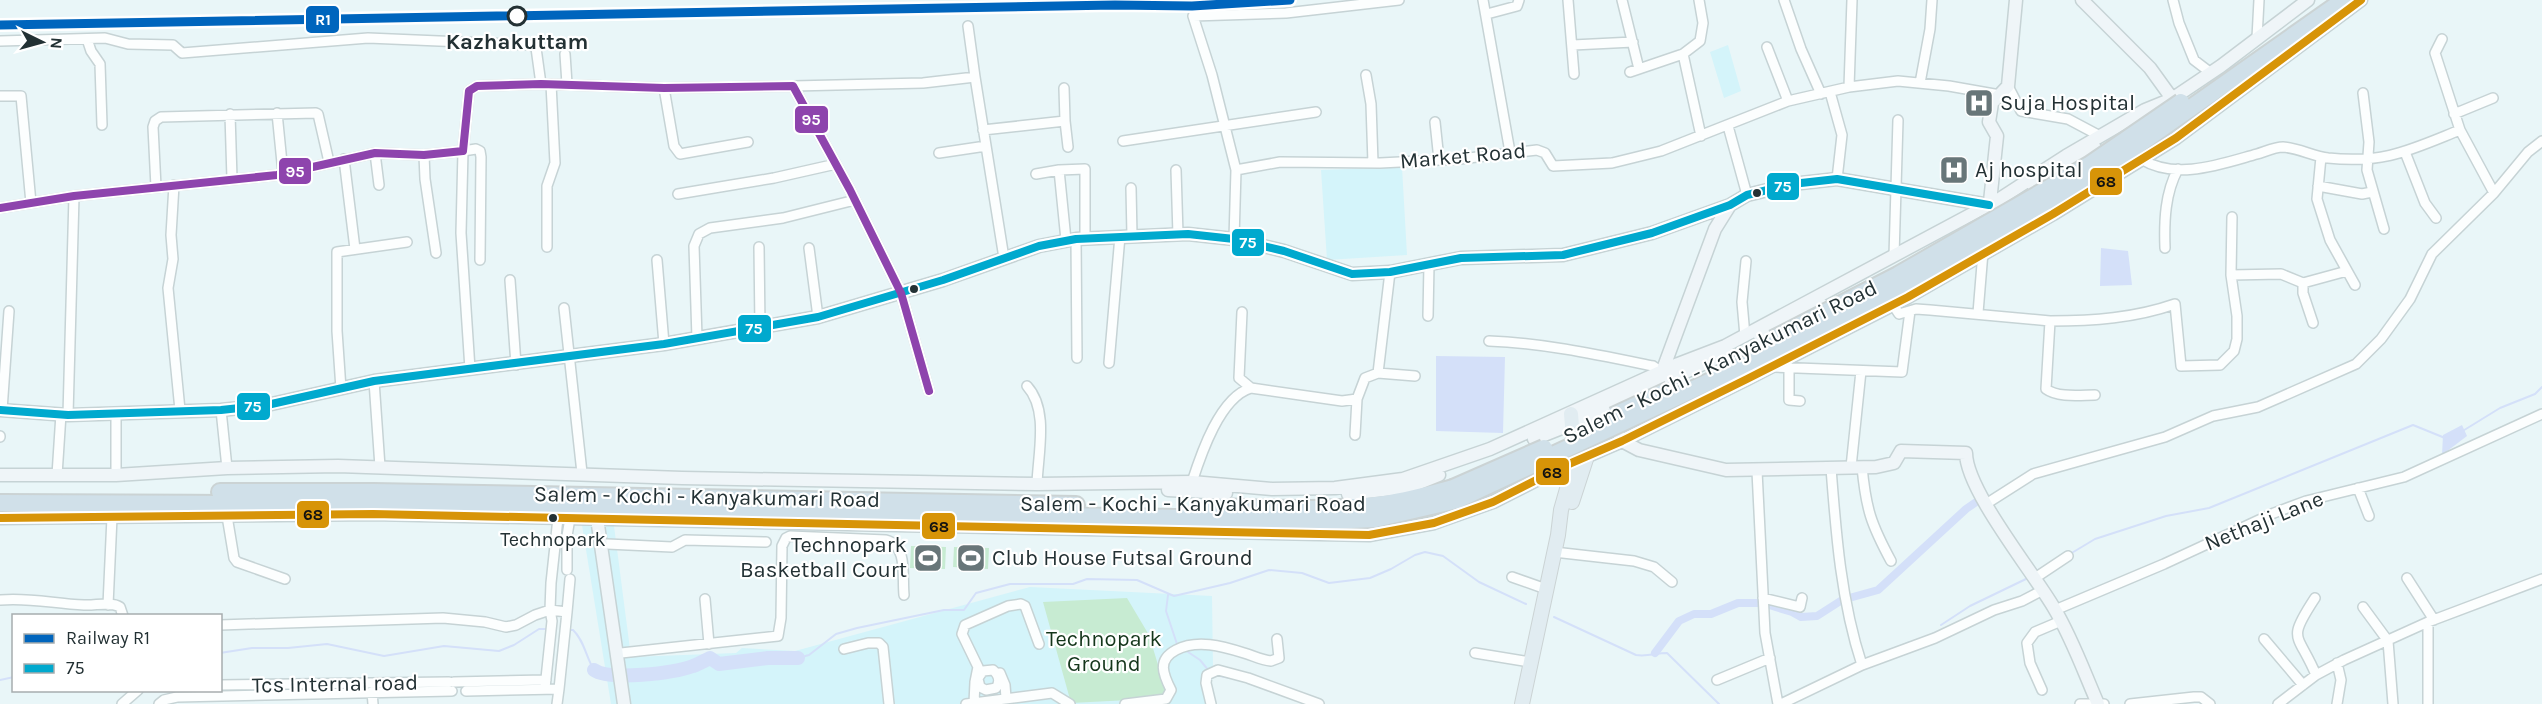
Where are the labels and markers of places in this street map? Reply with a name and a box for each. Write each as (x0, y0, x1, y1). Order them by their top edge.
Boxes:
marker: Kazhakuttam (507, 6, 527, 26)
place label: Kazhakuttam (446, 29, 588, 55)
hospital icon: Suja Hospital (1963, 87, 1995, 119)
place label: Suja Hospital (2000, 90, 2135, 116)
hospital icon: Aj hospital (1938, 154, 1970, 186)
place label: Aj hospital (1975, 157, 2083, 183)
unlabelled marker (1751, 187, 1763, 199)
unlabelled marker (908, 283, 920, 295)
marker: Technopark (547, 512, 559, 524)
place label: Technopark (500, 528, 606, 551)
place label: Technopark Basketball Court (740, 532, 907, 583)
sports icon: Technopark Basketball Court (912, 542, 944, 574)
sports icon: Club House Futsal Ground (955, 542, 987, 574)
place label: Club House Futsal Ground (992, 545, 1253, 571)

